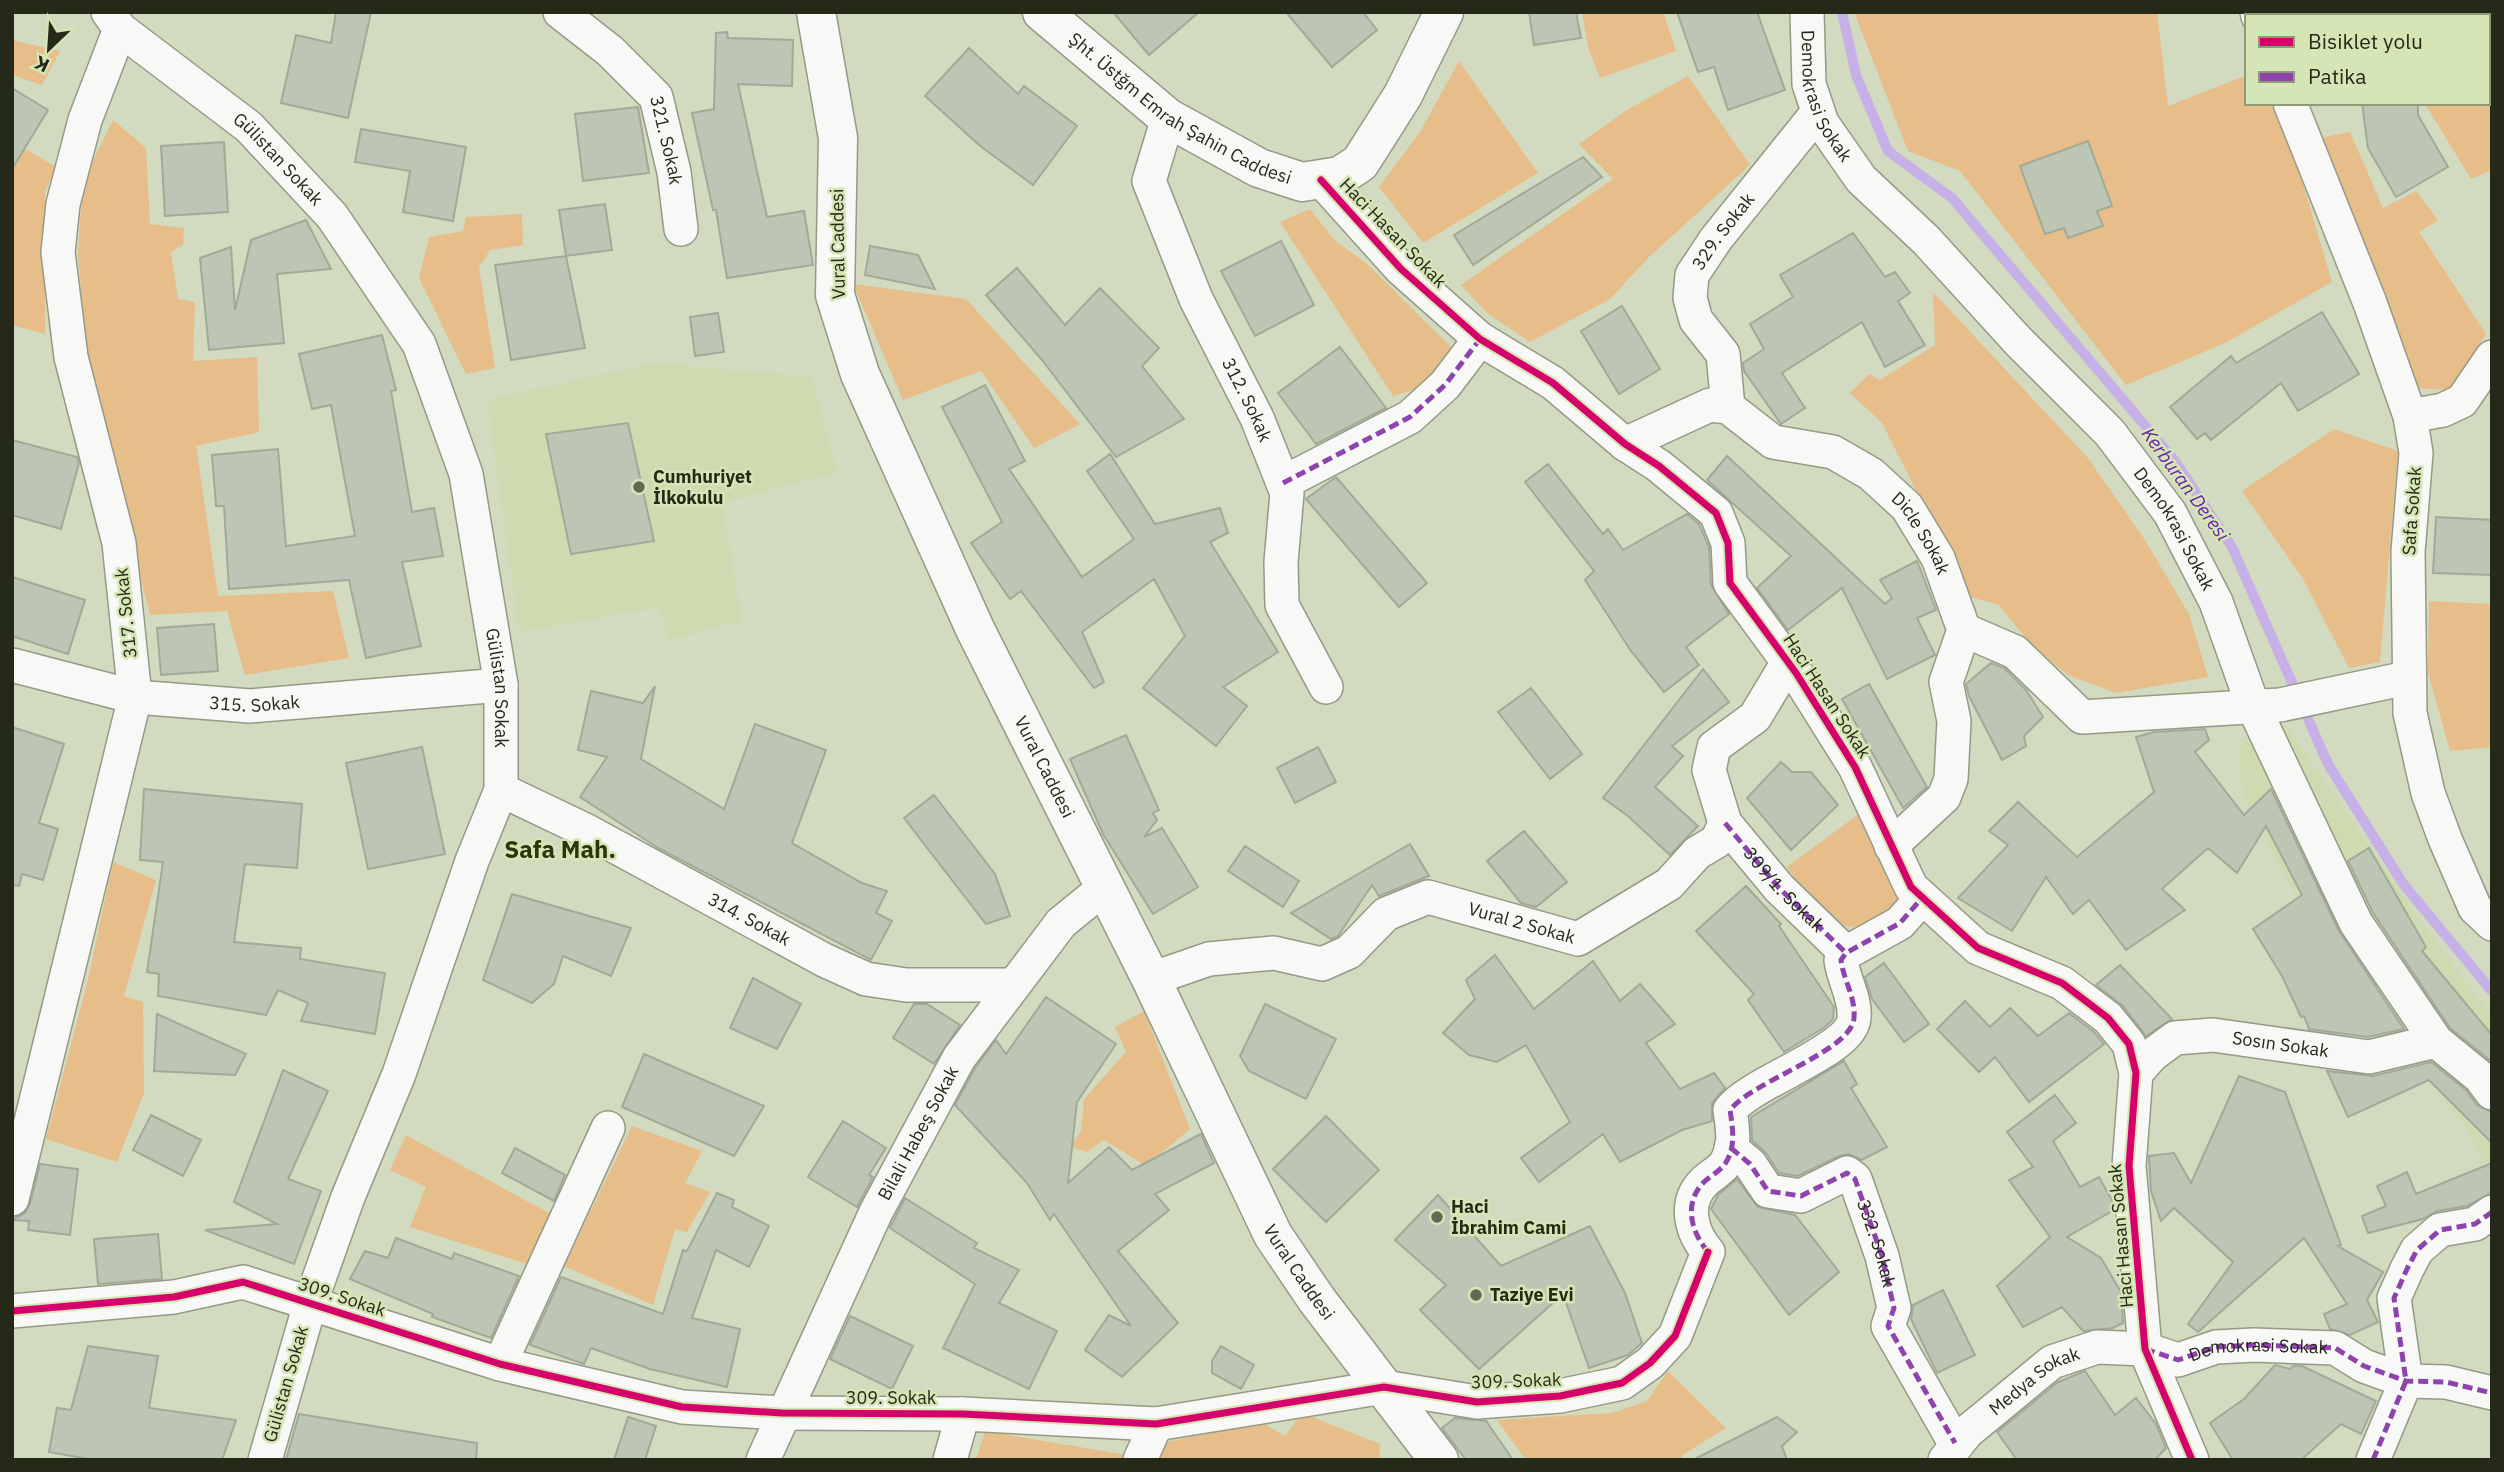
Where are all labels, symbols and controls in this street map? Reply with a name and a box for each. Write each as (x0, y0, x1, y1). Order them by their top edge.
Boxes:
north arrow (14, 14, 84, 84)
legend (2245, 14, 2490, 105)
street label: Şht. Üstğm Emrah Şahin Caddesi (1064, 27, 1294, 189)
text: Bisiklet yolu (2308, 27, 2423, 55)
street label: Demokrasi Sokak (1797, 30, 1858, 167)
text: K (31, 51, 53, 78)
text: Patika (2308, 62, 2367, 90)
street label: 321. Sokak (645, 93, 688, 186)
street label: Gülistan Sokak (229, 107, 329, 210)
street label: Haci Hasan Sokak (1335, 173, 1452, 293)
street label: Vural Caddesi (825, 188, 850, 300)
street label: 329. Sokak (1687, 188, 1760, 274)
street label: 312. Sokak (1217, 354, 1278, 446)
water label: Kerburan Deresi (2137, 422, 2236, 546)
street label: Demokrasi Sokak (2129, 462, 2220, 595)
place label: Cumhuriyet İlkokulu (653, 465, 752, 509)
street label: Safa Sokak (2397, 465, 2426, 556)
marker: Cumhuriyet İlkokulu (631, 479, 647, 495)
street label: Dicle Sokak (1887, 487, 1955, 578)
street label: 317. Sokak (109, 566, 142, 659)
street label: Gülistan Sokak (481, 626, 513, 748)
street label: Haci Hasan Sokak (1778, 629, 1877, 763)
street label: 315. Sokak (208, 690, 301, 717)
street label: Vural Caddesi (1010, 712, 1080, 822)
district label: Safa Mah. (504, 833, 616, 865)
street label: 309/1. Sokak (1739, 842, 1830, 937)
street label: 314. Sokak (704, 887, 795, 951)
street label: Vural 2 Sokak (1466, 897, 1578, 949)
street label: Sosın Sokak (2231, 1026, 2331, 1062)
street label: Bilali Habeş Sokak (872, 1061, 964, 1204)
street label: Haci Hasan Sokak (2103, 1163, 2138, 1309)
place label: Haci İbrahim Cami (1451, 1195, 1566, 1239)
street label: 332. Sokak (1852, 1196, 1901, 1290)
marker: Haci İbrahim Cami (1429, 1209, 1445, 1225)
street label: Vural Caddesi (1259, 1220, 1340, 1324)
street label: 309. Sokak (296, 1272, 389, 1322)
place label: Taziye Evi (1490, 1283, 1574, 1306)
marker: Taziye Evi (1468, 1287, 1484, 1303)
street label: Gülistan Sokak (258, 1322, 313, 1445)
street label: Demokrasi Sokak (2186, 1333, 2329, 1366)
street label: Medya Sokak (1984, 1341, 2083, 1420)
street label: 309. Sokak (1470, 1367, 1562, 1394)
street label: 309. Sokak (846, 1386, 937, 1409)

